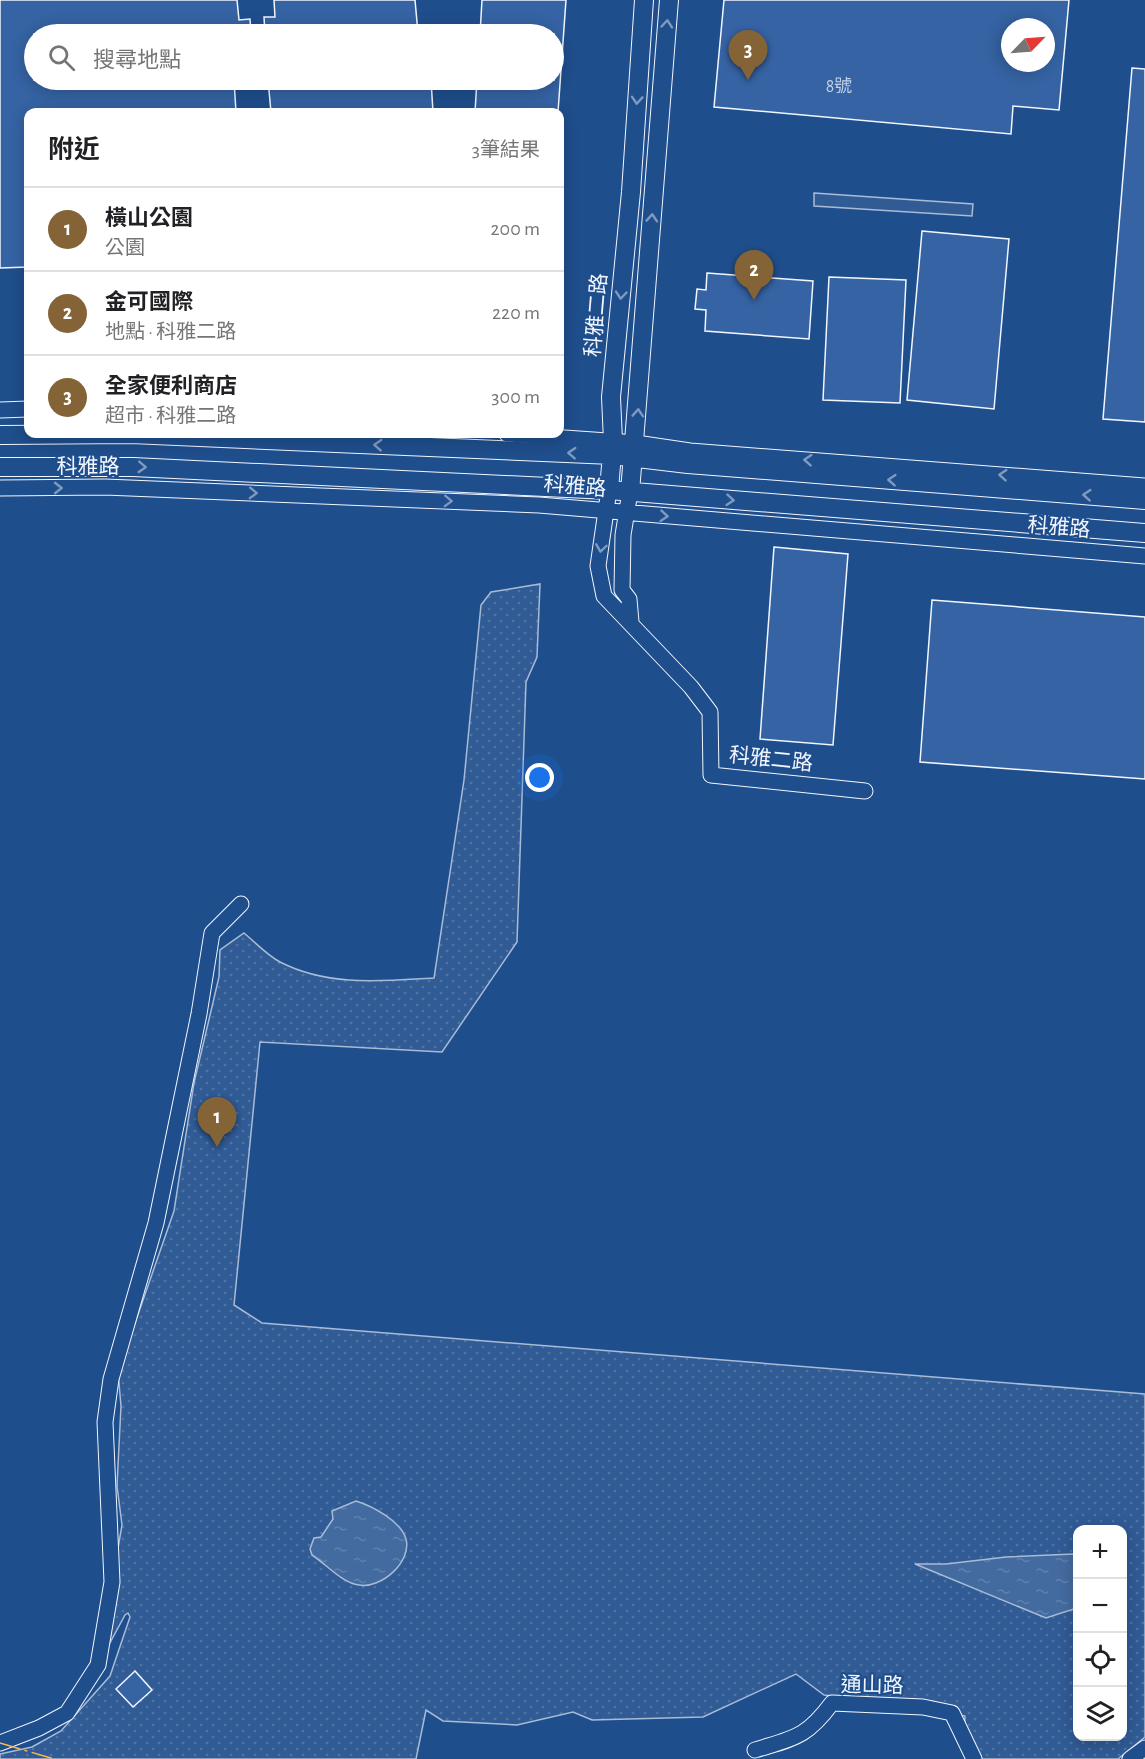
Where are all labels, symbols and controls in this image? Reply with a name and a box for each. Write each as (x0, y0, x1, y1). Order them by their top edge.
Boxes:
north arrow (1001, 18, 1055, 72)
one-way arrow (660, 19, 673, 28)
search box (24, 24, 564, 90)
pin: 3 (728, 31, 768, 80)
icon: search (45, 41, 78, 74)
text: 搜尋地點 (93, 49, 181, 71)
house number: 8號 (826, 76, 852, 96)
one-way arrow (631, 96, 644, 105)
text: 附近 (48, 137, 100, 163)
text: 3筆結果 (472, 140, 540, 160)
text: 橫山公園 (105, 207, 193, 229)
one-way arrow (645, 214, 658, 223)
text: 1 (64, 219, 71, 239)
text: 200 m (490, 219, 540, 239)
text: 公園 (105, 238, 145, 258)
pin: 2 (734, 250, 774, 300)
street label: 科雅二路 (581, 272, 611, 358)
one-way arrow (615, 290, 628, 299)
text: 金可國際 (105, 291, 193, 313)
text: 2 (63, 303, 72, 323)
text: 220 m (492, 303, 540, 323)
text: 地點 · 科雅二路 (105, 322, 236, 342)
text: 全家便利商店 (105, 375, 237, 397)
text: 3 (63, 387, 72, 407)
text: 300 m (491, 387, 540, 407)
text: 超市 · 科雅二路 (105, 406, 236, 426)
one-way arrow (631, 408, 644, 417)
one-way arrow (373, 438, 382, 451)
one-way arrow (568, 447, 577, 460)
one-way arrow (804, 454, 813, 467)
street label: 科雅路 (57, 455, 120, 477)
one-way arrow (138, 461, 147, 474)
one-way arrow (998, 469, 1007, 482)
street label: 科雅路 (543, 472, 607, 500)
one-way arrow (888, 474, 897, 487)
one-way arrow (54, 482, 63, 494)
one-way arrow (249, 487, 258, 500)
one-way arrow (1082, 489, 1091, 502)
one-way arrow (726, 493, 735, 506)
one-way arrow (444, 495, 453, 507)
one-way arrow (659, 509, 668, 522)
street label: 科雅路 (1027, 513, 1091, 541)
one-way arrow (595, 543, 607, 553)
street label: 科雅二路 (728, 744, 814, 774)
your location (525, 763, 554, 792)
pin: 1 (198, 1098, 236, 1147)
map controls (1073, 1525, 1127, 1741)
button: + (1073, 1525, 1127, 1579)
button: − (1073, 1579, 1127, 1633)
button: locate (1073, 1633, 1127, 1687)
street label: 通山路 (840, 1673, 904, 1697)
button: layers (1073, 1687, 1127, 1741)

